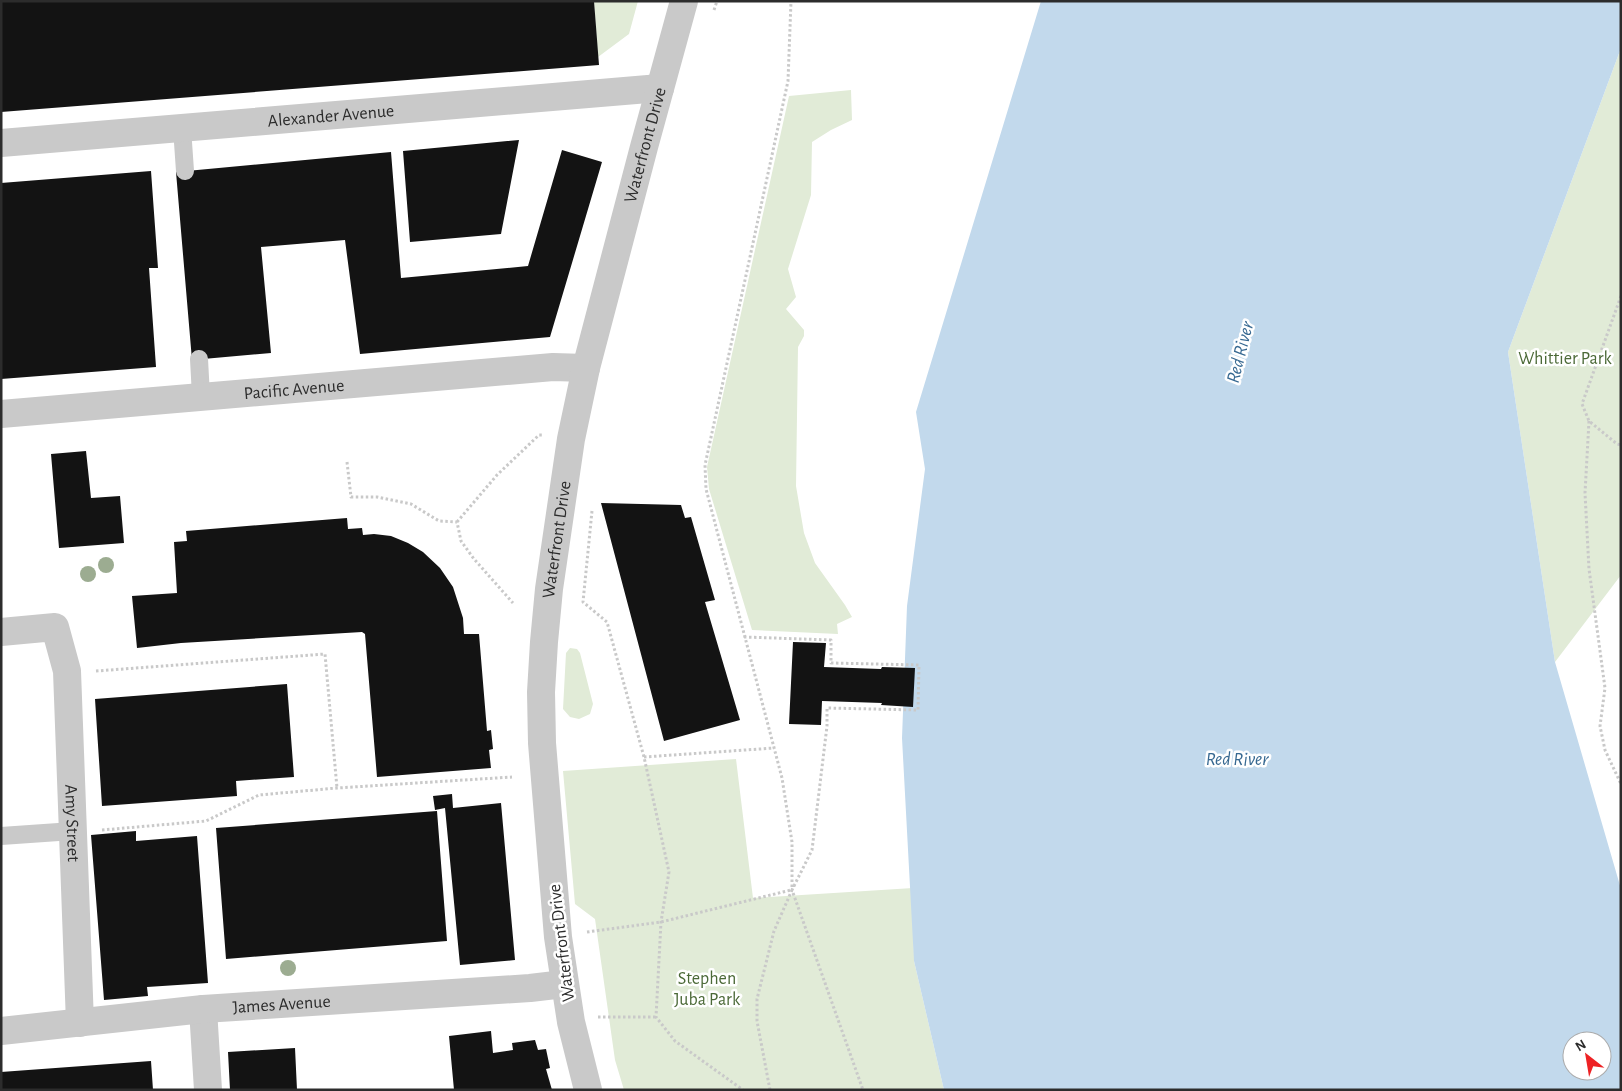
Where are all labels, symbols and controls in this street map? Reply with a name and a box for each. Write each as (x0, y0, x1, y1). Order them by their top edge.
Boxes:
street label: Waterfront Drive (622, 86, 670, 205)
street label: Alexander Avenue (267, 102, 395, 131)
water label: Red River (1224, 319, 1257, 385)
park label: Whittier Park (1518, 350, 1613, 368)
street label: Pacific Avenue (243, 377, 345, 403)
street label: Waterfront Drive (540, 480, 575, 599)
water label: Red River (1206, 750, 1269, 769)
street label: Amy Street (61, 784, 82, 862)
street label: Waterfront Drive (546, 883, 578, 1003)
park label: Stephen Juba Park (674, 970, 741, 1009)
street label: James Avenue (232, 993, 331, 1017)
north arrow (1562, 1031, 1612, 1081)
text: N (1573, 1037, 1589, 1054)

